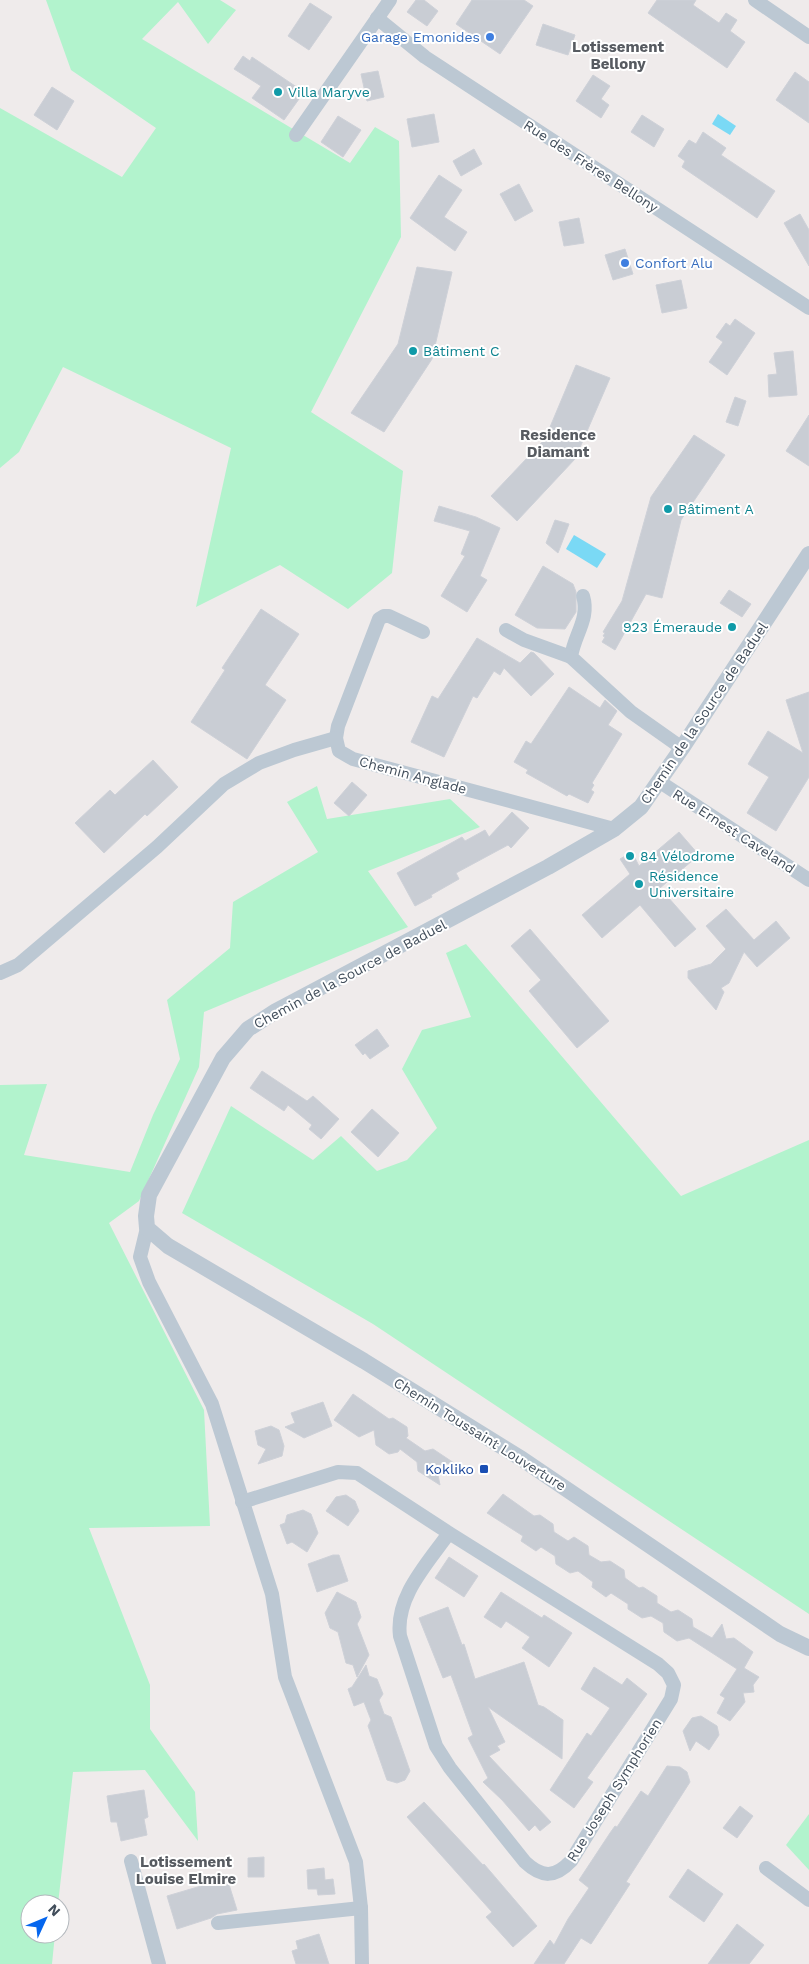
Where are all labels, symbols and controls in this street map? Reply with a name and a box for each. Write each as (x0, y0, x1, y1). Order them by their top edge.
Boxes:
place label: Garage Emonides (361, 29, 480, 45)
marker: Garage Emonides (484, 31, 496, 43)
district label: Lotissement Bellony (572, 38, 664, 73)
place label: Villa Maryve (288, 84, 370, 100)
marker: Villa Maryve (272, 86, 284, 98)
street label: Rue des Frères Bellony (521, 117, 662, 216)
place label: Confort Alu (635, 255, 713, 271)
marker: Confort Alu (619, 257, 631, 269)
place label: Bâtiment C (423, 343, 500, 359)
marker: Bâtiment C (407, 345, 419, 357)
district label: Residence Diamant (520, 426, 596, 461)
place label: Bâtiment A (678, 501, 754, 517)
marker: Bâtiment A (662, 503, 674, 515)
street label: Chemin de la Source de Baduel (637, 618, 771, 807)
place label: 923 Émeraude (623, 619, 722, 635)
marker: 923 Émeraude (726, 621, 738, 633)
street label: Chemin Anglade (357, 753, 469, 797)
street label: Rue Ernest Caveland (670, 786, 798, 876)
place label: 84 Vélodrome (640, 848, 735, 864)
marker: 84 Vélodrome (624, 850, 636, 862)
place label: Résidence Universitaire (649, 868, 734, 900)
marker: Résidence Universitaire (633, 878, 645, 890)
street label: Chemin de la Source de Baduel (251, 916, 450, 1032)
street label: Chemin Toussaint Louverture (391, 1374, 569, 1494)
place label: Kokliko (425, 1461, 474, 1477)
marker: Kokliko (478, 1463, 490, 1475)
street label: Rue Joseph Symphorien (563, 1716, 665, 1864)
district label: Lotissement Louise Elmire (136, 1853, 237, 1888)
north arrow (20, 1894, 70, 1944)
text: N (45, 1901, 64, 1919)

